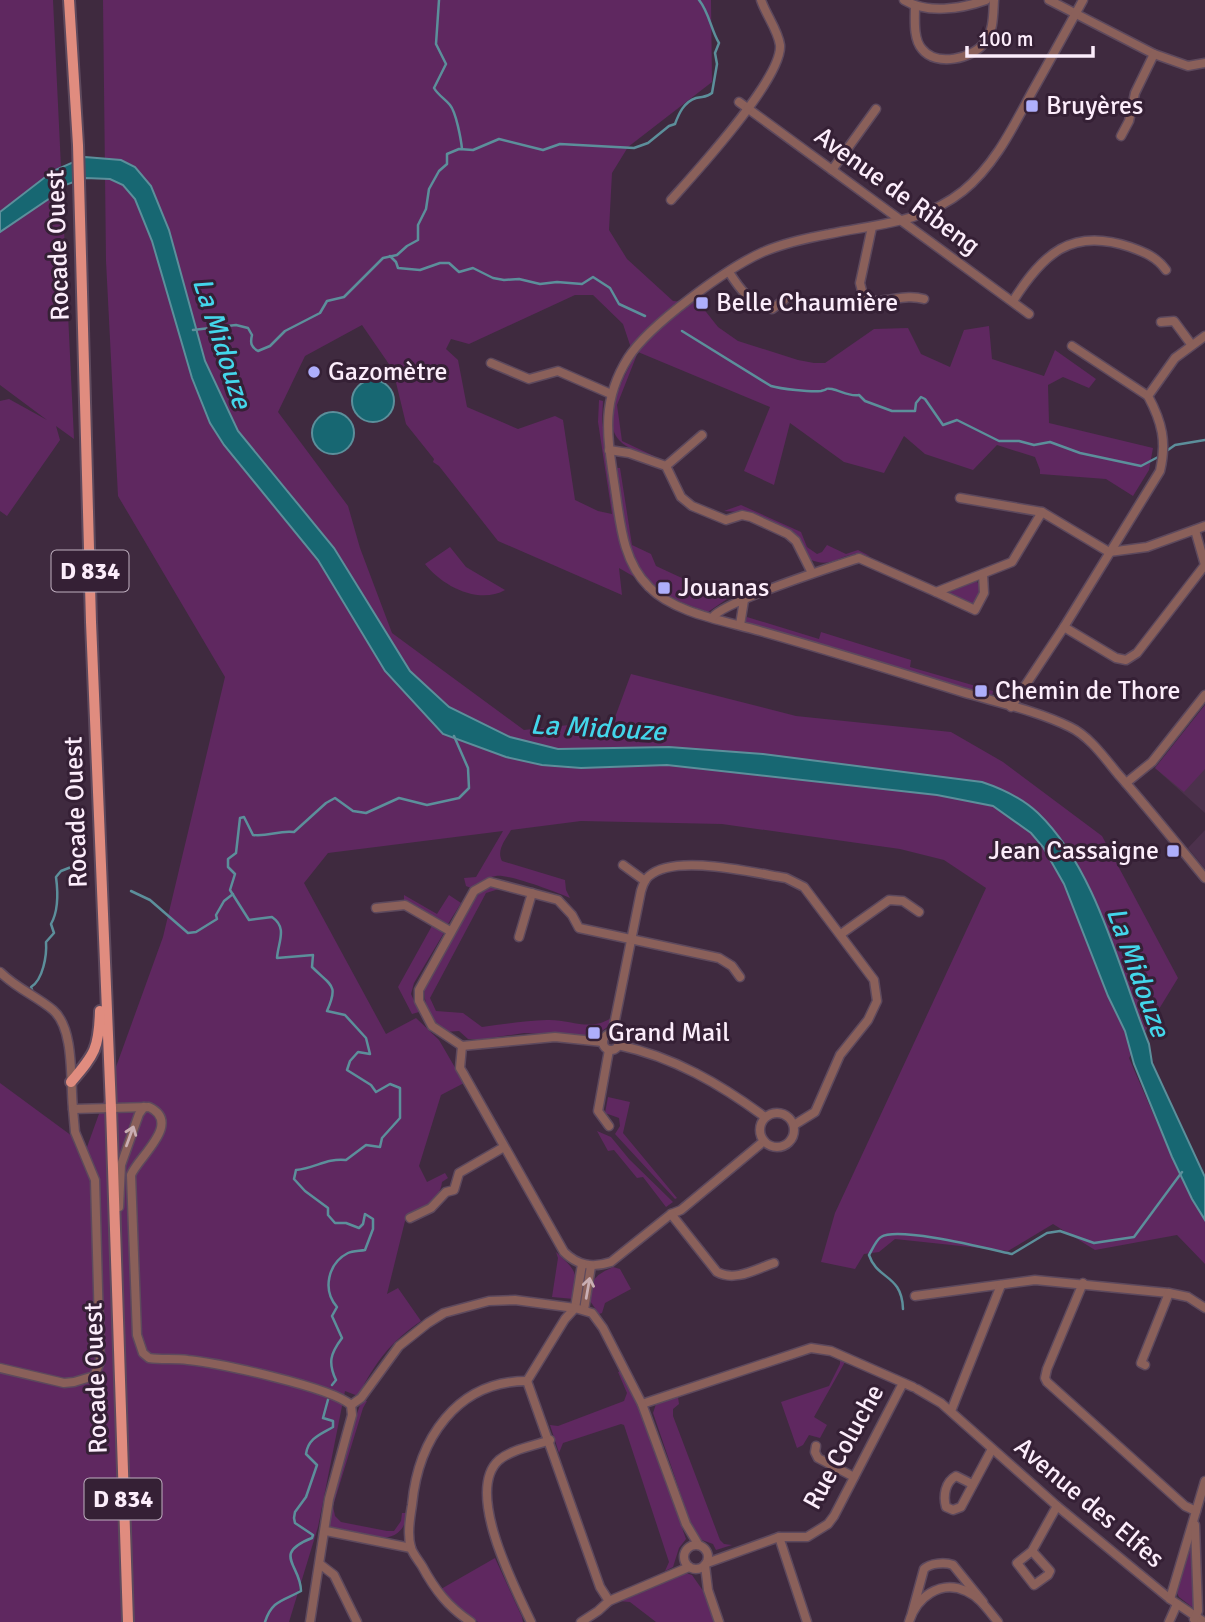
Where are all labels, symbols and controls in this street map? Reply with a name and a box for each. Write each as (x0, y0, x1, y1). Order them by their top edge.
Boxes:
scale bar (967, 14, 1093, 58)
text: 100 m (978, 26, 1033, 52)
place label: Bruyères (1046, 90, 1143, 122)
marker: Bruyères (1024, 98, 1040, 114)
street label: Avenue de Ribeng (808, 120, 986, 262)
street label: Rocade Ouest (39, 169, 77, 321)
water label: La Midouze (185, 273, 260, 415)
place label: Belle Chaumière (716, 287, 898, 319)
marker: Belle Chaumière (694, 295, 710, 311)
place label: Gazomètre (328, 356, 448, 388)
marker: Gazomètre (306, 364, 322, 380)
road number: D 834 (52, 550, 128, 592)
place label: Jouanas (678, 572, 769, 604)
marker: Jouanas (656, 580, 672, 596)
place label: Chemin de Thore (995, 675, 1181, 707)
marker: Chemin de Thore (973, 683, 989, 699)
water label: La Midouze (529, 707, 669, 749)
street label: Rocade Ouest (57, 736, 95, 888)
place label: Jean Cassaigne (989, 835, 1159, 867)
marker: Jean Cassaigne (1165, 843, 1181, 859)
water label: La Midouze (1099, 902, 1178, 1043)
place label: Grand Mail (608, 1017, 730, 1049)
marker: Grand Mail (586, 1025, 602, 1041)
one-way arrow (125, 1126, 137, 1148)
one-way arrow (582, 1277, 595, 1300)
street label: Rocade Ouest (77, 1302, 115, 1454)
street label: Rue Coluche (797, 1379, 891, 1515)
street label: Avenue des Elfes (1007, 1431, 1171, 1575)
road number: D 834 (85, 1478, 162, 1520)

